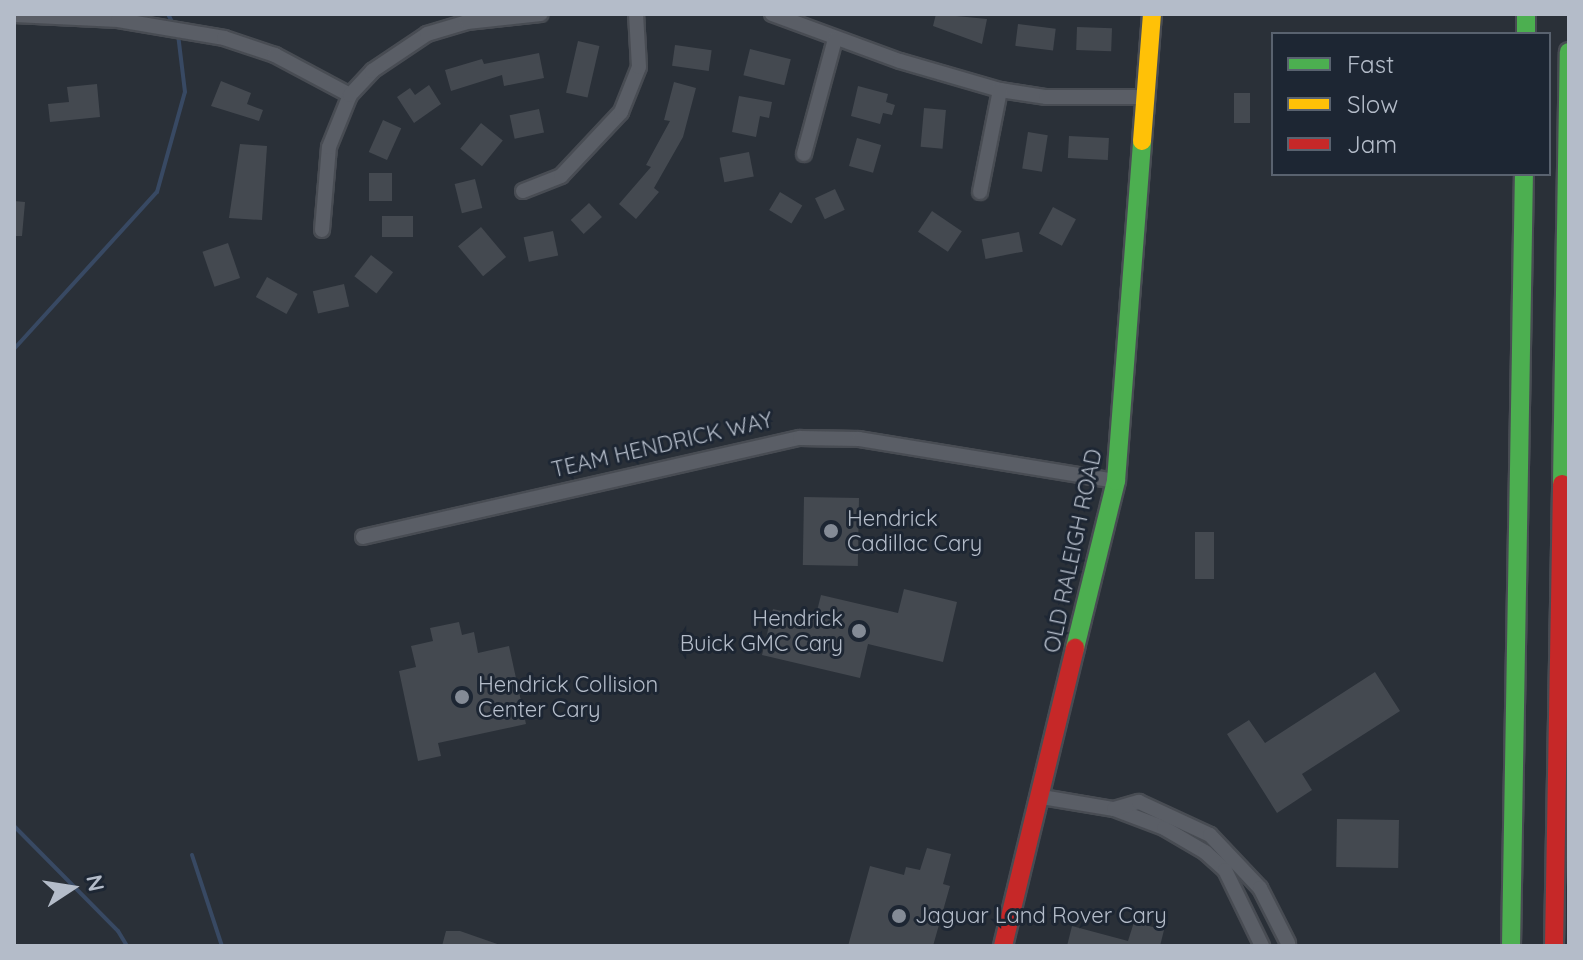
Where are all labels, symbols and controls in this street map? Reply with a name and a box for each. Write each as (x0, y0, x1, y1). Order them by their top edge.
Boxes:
legend (1271, 32, 1551, 176)
text: Fast (1347, 49, 1394, 79)
text: Slow (1347, 89, 1398, 119)
text: Jam (1347, 129, 1397, 159)
street label: TEAM HENDRICK WAY (549, 407, 775, 483)
street label: OLD RALEIGH ROAD (1039, 447, 1107, 655)
place label: Hendrick Cadillac Cary (847, 505, 982, 556)
marker: Hendrick Cadillac Cary (822, 522, 840, 540)
place label: Hendrick Buick GMC Cary (680, 605, 843, 656)
marker: Hendrick Buick GMC Cary (850, 622, 868, 640)
place label: Hendrick Collision Center Cary (478, 671, 658, 722)
marker: Hendrick Collision Center Cary (453, 688, 471, 706)
north arrow (32, 848, 112, 928)
text: N (80, 872, 111, 894)
place label: Jaguar Land Rover Cary (915, 903, 1167, 929)
marker: Jaguar Land Rover Cary (890, 907, 908, 925)

